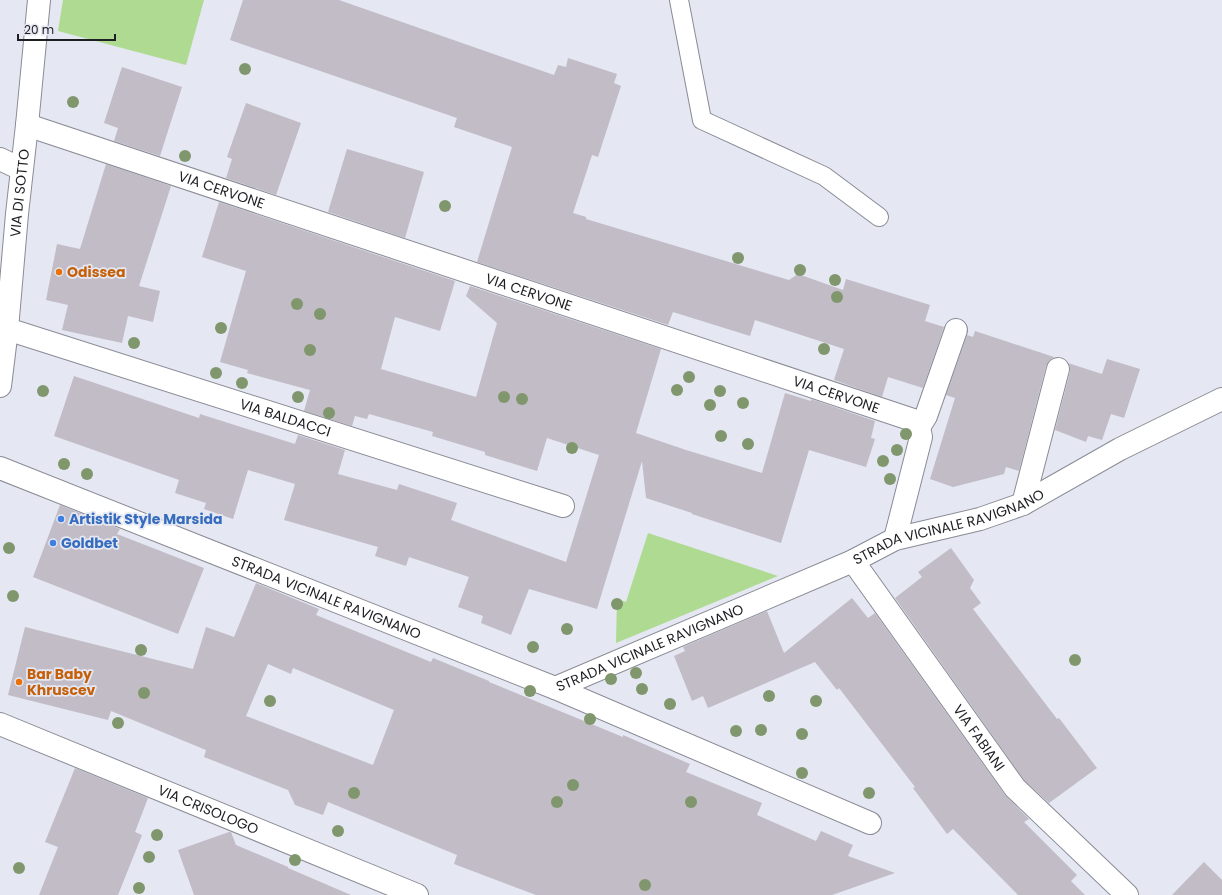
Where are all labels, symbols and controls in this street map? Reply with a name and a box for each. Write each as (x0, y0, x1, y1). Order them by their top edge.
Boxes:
scale bar (18, 16, 115, 42)
text: 20 m (24, 21, 54, 38)
street label: VIA DI SOTTO (5, 148, 34, 238)
street label: VIA CERVONE (176, 166, 267, 213)
place label: Odissea (67, 262, 125, 282)
marker: Odissea (54, 267, 64, 277)
street label: VIA CERVONE (483, 268, 575, 316)
street label: VIA CERVONE (790, 371, 882, 418)
street label: VIA BALDACCI (237, 394, 333, 441)
street label: STRADA VICINALE RAVIGNANO (849, 484, 1048, 569)
place label: Artistik Style Marsida (69, 509, 223, 529)
marker: Artistik Style Marsida (56, 514, 66, 524)
place label: Goldbet (61, 533, 118, 553)
marker: Goldbet (48, 538, 58, 548)
street label: STRADA VICINALE RAVIGNANO (229, 551, 424, 644)
street label: STRADA VICINALE RAVIGNANO (553, 599, 747, 696)
place label: Bar Baby Khruscev (27, 664, 96, 700)
marker: Bar Baby Khruscev (14, 677, 24, 687)
street label: VIA FABIANI (948, 700, 1010, 775)
street label: VIA CRISOLOGO (155, 780, 262, 839)

